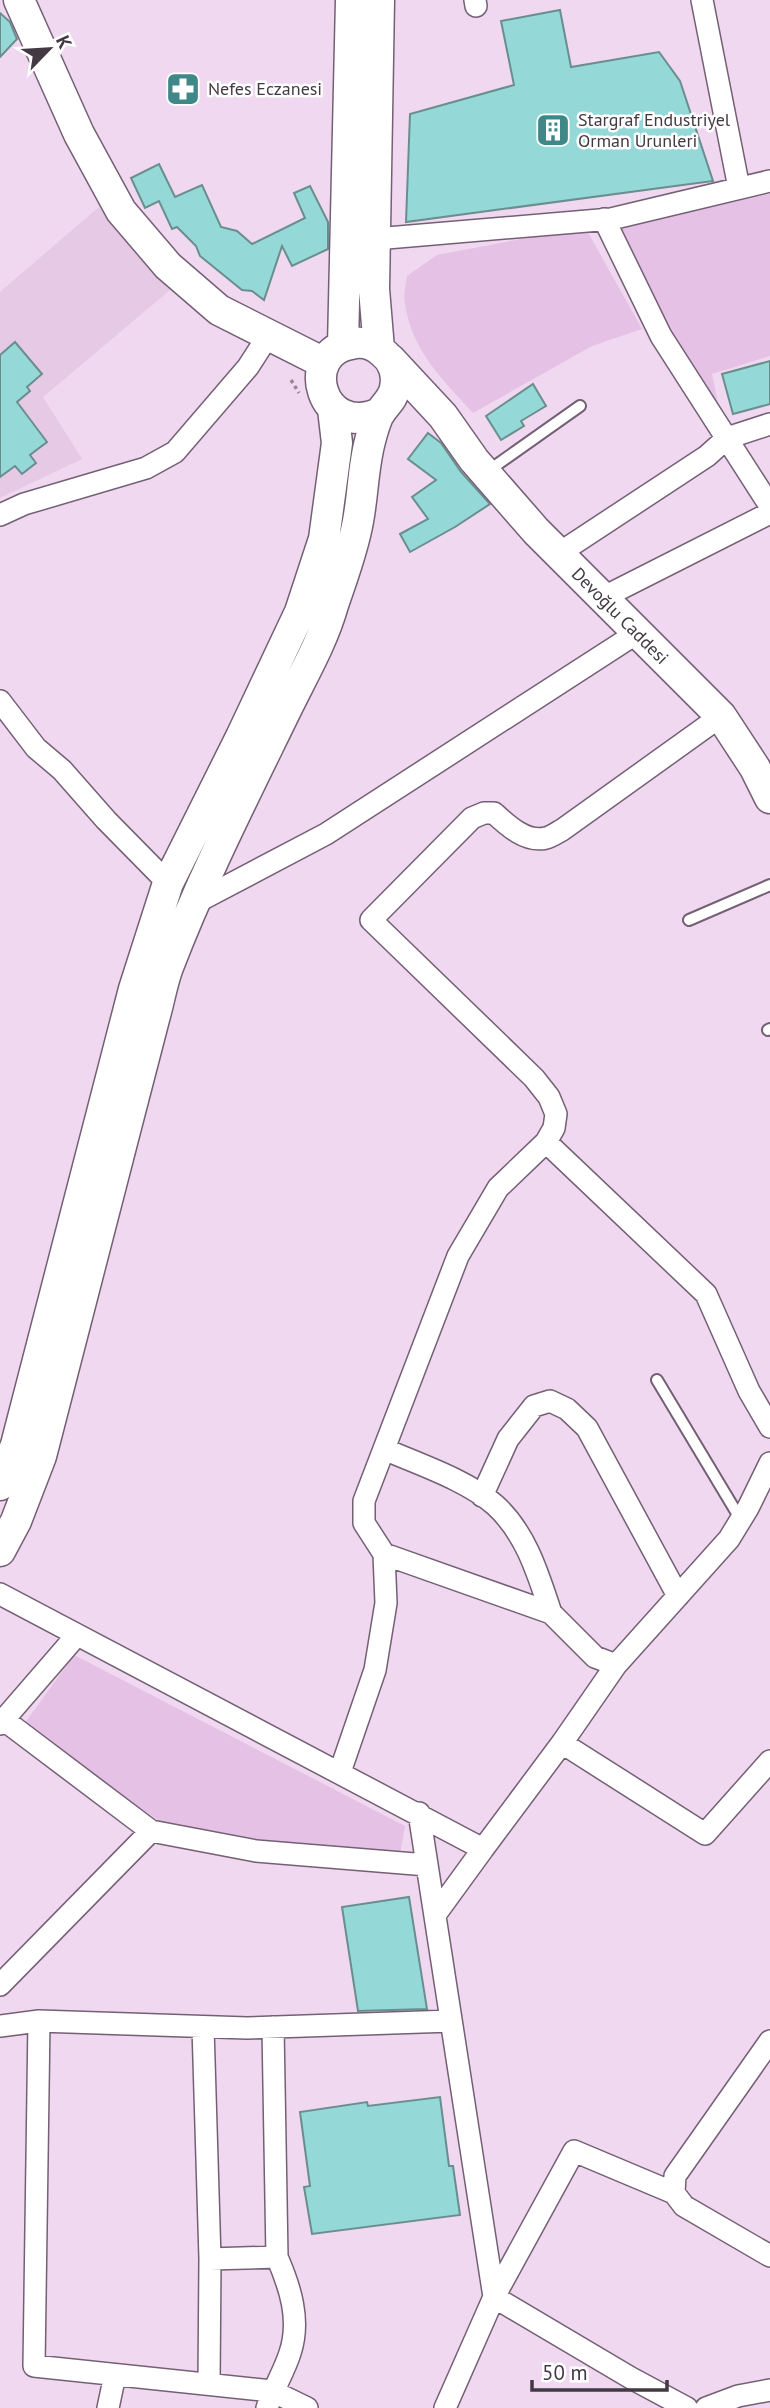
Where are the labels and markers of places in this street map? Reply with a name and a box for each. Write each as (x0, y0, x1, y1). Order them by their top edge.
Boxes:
pharmacy icon: Nefes Eczanesi (164, 70, 202, 108)
place label: Nefes Eczanesi (208, 77, 322, 100)
place label: Stargraf Endustriyel Orman Urunleri (578, 108, 731, 152)
building icon: Stargraf Endustriyel Orman Urunleri (534, 111, 572, 149)

